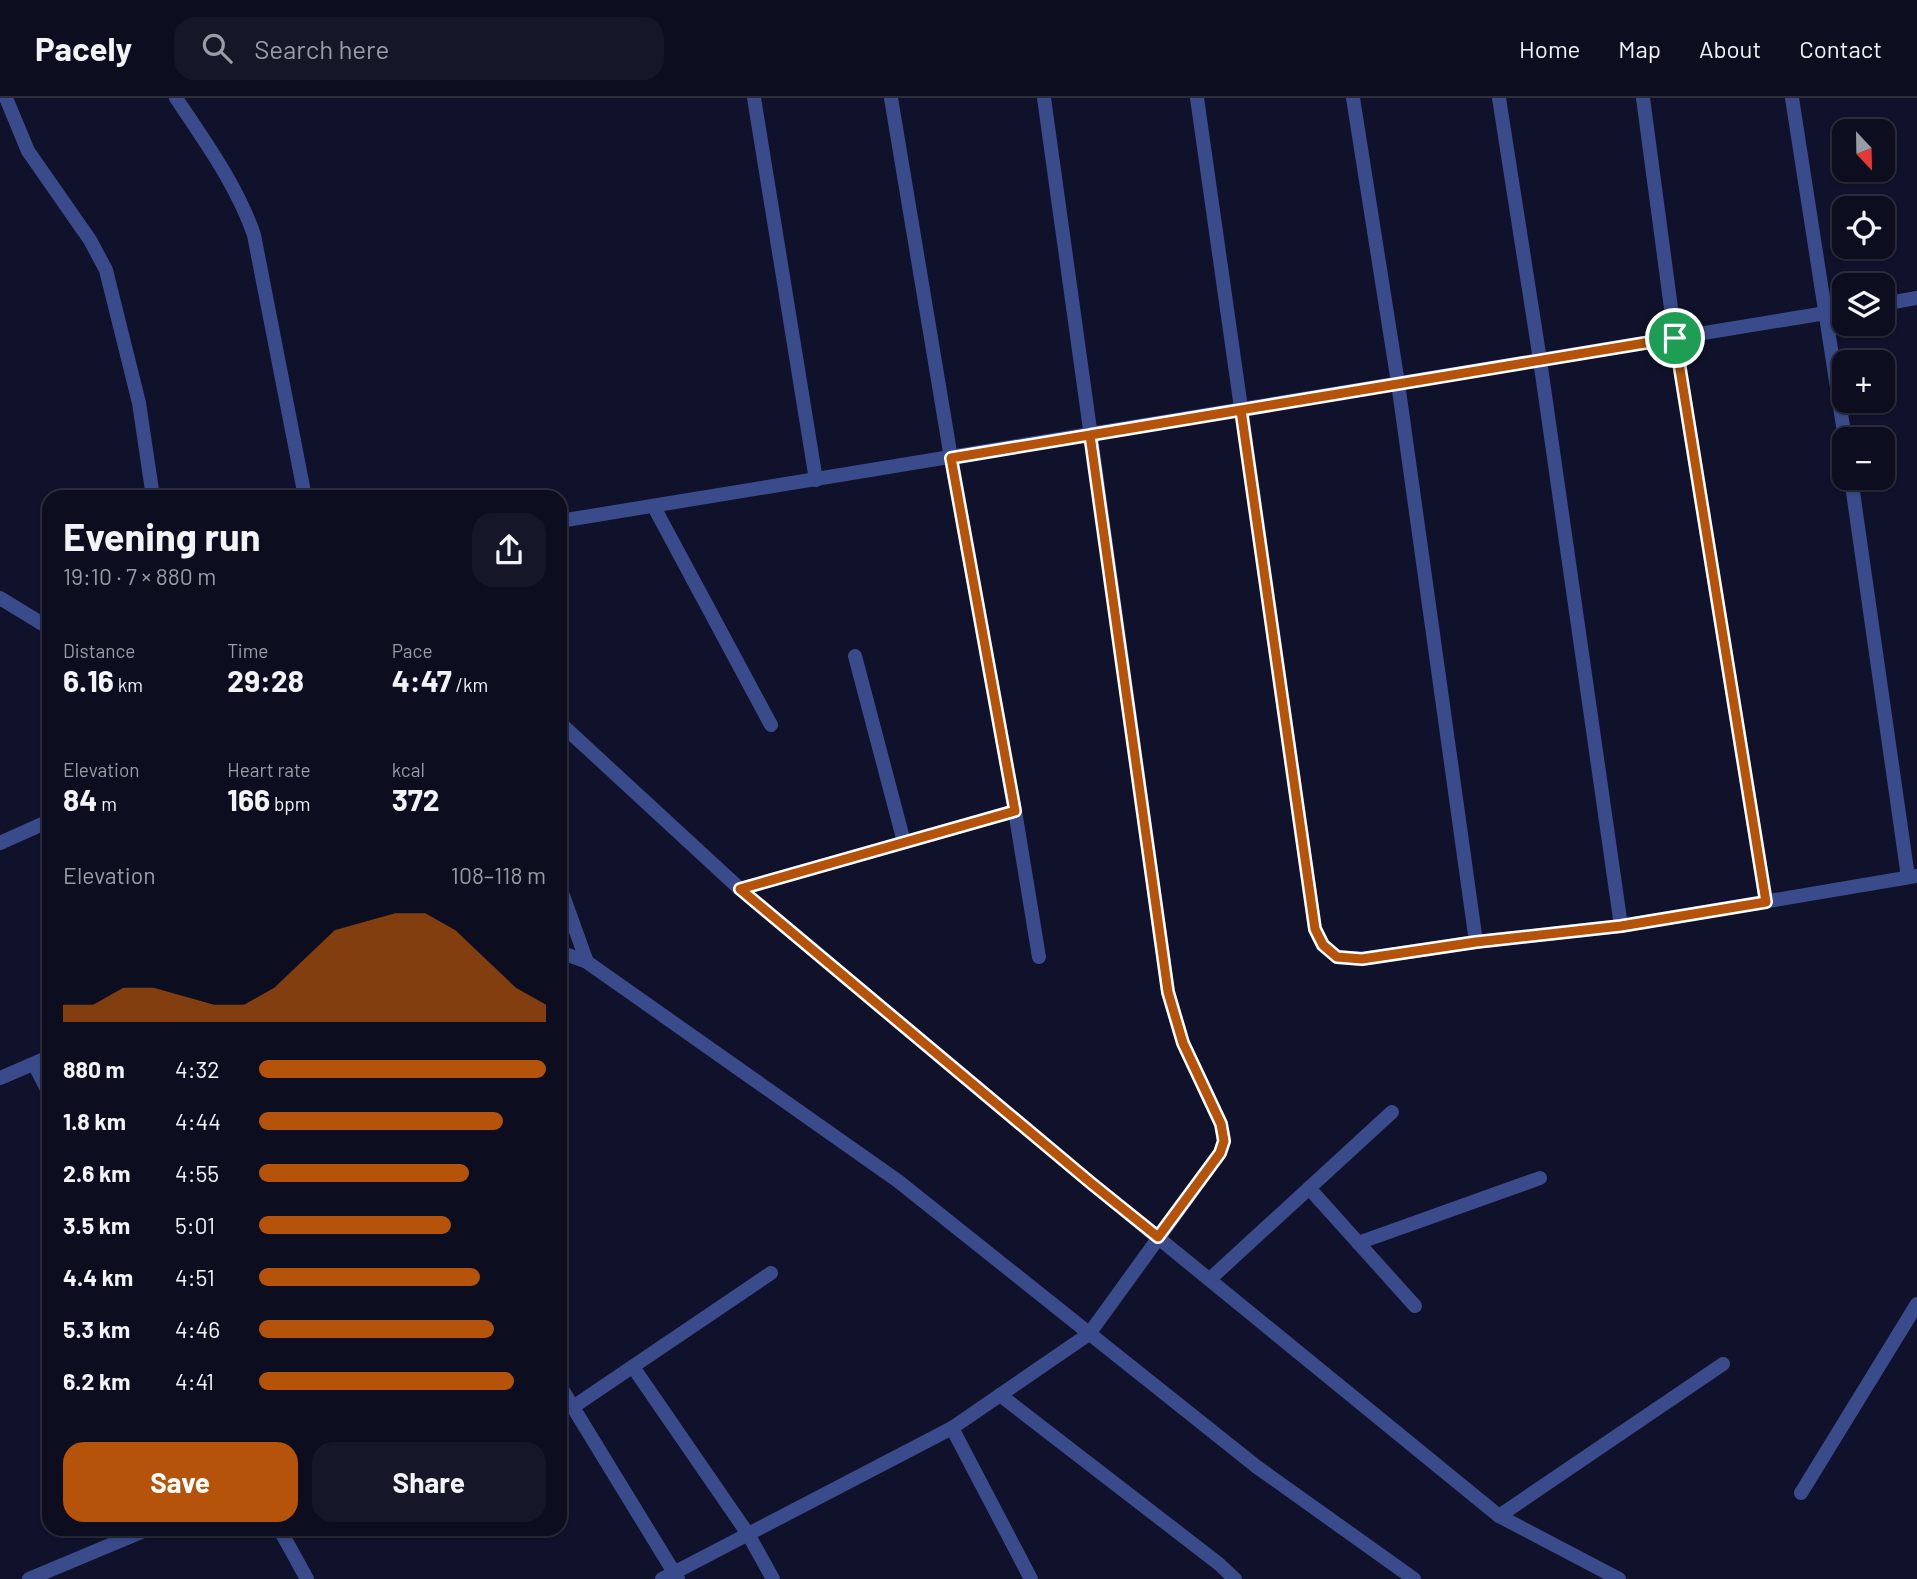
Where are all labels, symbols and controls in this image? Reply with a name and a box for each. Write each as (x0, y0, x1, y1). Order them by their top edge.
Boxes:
search box (174, 17, 664, 80)
text: Pacely (35, 28, 132, 68)
icon: search (198, 29, 236, 67)
text: Search here (254, 33, 389, 64)
text: Home (1519, 34, 1580, 63)
text: Map (1618, 34, 1661, 63)
text: About (1699, 34, 1761, 63)
text: Contact (1799, 34, 1882, 63)
north arrow (1832, 119, 1895, 182)
map controls (1832, 119, 1895, 490)
button: locate (1832, 196, 1895, 259)
button: layers (1832, 273, 1895, 336)
pin (1645, 308, 1705, 368)
icon: arrive (1656, 319, 1694, 357)
button: + (1832, 350, 1895, 413)
button: − (1832, 427, 1895, 490)
text: Evening run (63, 513, 261, 559)
button: share (472, 513, 546, 587)
text: 19:10 · 7 × 880 m (63, 562, 216, 590)
text: Distance (63, 639, 135, 662)
text: Time (227, 639, 268, 662)
text: Pace (392, 639, 433, 662)
text: 6.16 (63, 662, 114, 698)
text: 29:28 (227, 662, 304, 698)
text: 4:47 (392, 662, 452, 698)
text: km (114, 673, 143, 696)
text: /km (452, 673, 488, 696)
text: Elevation (63, 758, 140, 781)
text: Heart rate (227, 758, 311, 781)
text: kcal (392, 758, 425, 781)
text: 84 (63, 781, 97, 817)
text: 166 (227, 781, 270, 817)
text: 372 (392, 781, 440, 817)
text: m (97, 792, 117, 815)
text: bpm (270, 792, 311, 815)
text: Elevation (63, 861, 156, 889)
text: 108–118 m (451, 861, 546, 889)
text: 880 m (63, 1055, 125, 1083)
text: 4:32 (175, 1055, 220, 1083)
text: 1.8 km (63, 1107, 126, 1135)
text: 4:44 (175, 1107, 221, 1135)
text: 2.6 km (63, 1159, 131, 1187)
text: 4:55 (175, 1159, 219, 1187)
text: 3.5 km (63, 1211, 130, 1239)
text: 5:01 (175, 1211, 215, 1239)
text: 4.4 km (63, 1263, 133, 1291)
text: 4:51 (175, 1263, 215, 1291)
text: 5.3 km (63, 1315, 130, 1343)
text: 4:46 (175, 1315, 220, 1343)
text: 6.2 km (63, 1367, 131, 1395)
text: 4:41 (175, 1367, 214, 1395)
button: Save (63, 1442, 298, 1522)
button: Share (312, 1442, 546, 1522)

